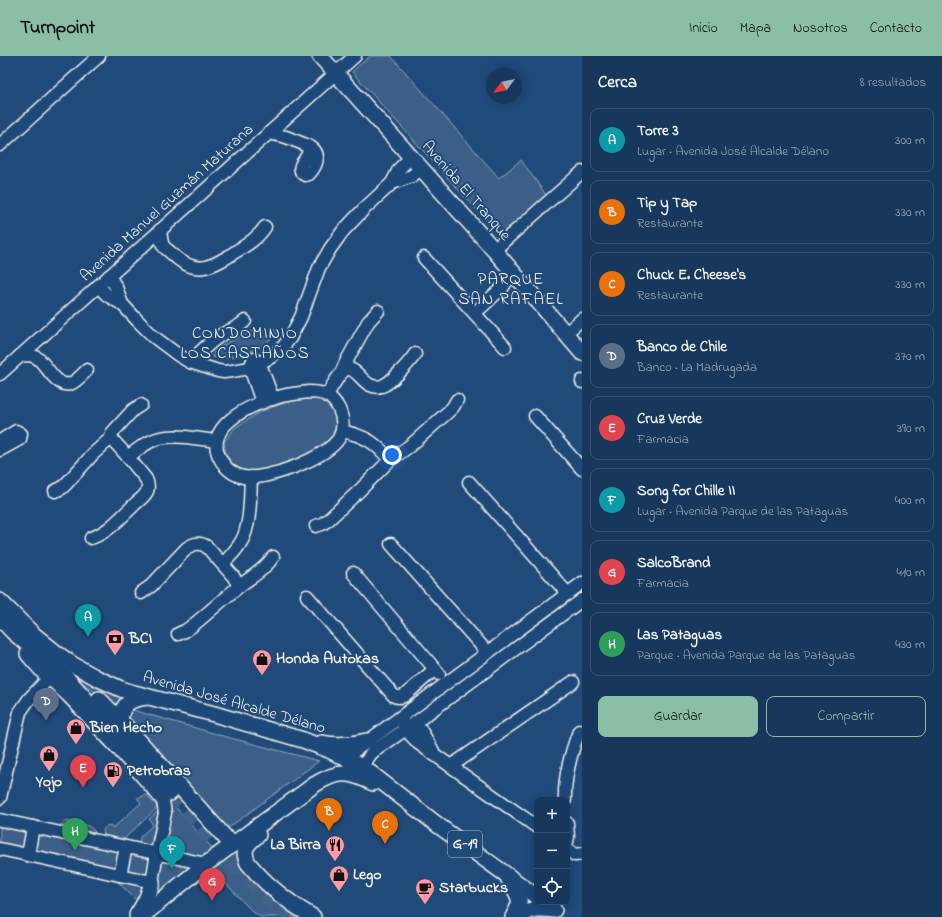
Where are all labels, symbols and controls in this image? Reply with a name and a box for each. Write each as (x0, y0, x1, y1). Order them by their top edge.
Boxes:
text: Turnpoint (20, 15, 95, 42)
text: Inicio (689, 18, 718, 39)
text: Mapa (740, 18, 771, 39)
text: Nosotros (793, 18, 848, 39)
text: Contacto (870, 18, 922, 39)
north arrow (486, 68, 522, 104)
text: Cerca (598, 70, 637, 95)
text: 8 resultados (860, 73, 926, 92)
street label: Avenida Manuel Guzmán Maturana (75, 118, 259, 288)
text: Torre 3 (637, 120, 679, 142)
text: A (608, 131, 616, 150)
text: 300 m (895, 131, 925, 150)
street label: Avenida El Tranque (416, 136, 517, 247)
text: Lugar · Avenida José Alcalde Délano (637, 142, 829, 161)
text: Tip y Tap (637, 192, 697, 214)
text: B (608, 203, 616, 222)
text: 330 m (895, 203, 925, 222)
text: Restaurante (637, 214, 703, 233)
text: Chuck E. Cheese's (637, 264, 746, 286)
district label: PARQUE SAN RAFAEL (458, 267, 564, 312)
text: C (608, 275, 616, 294)
text: 330 m (895, 275, 925, 294)
text: Restaurante (637, 286, 703, 305)
district label: CONDOMINIO LOS CASTAÑOS (180, 321, 310, 366)
text: Banco de Chile (637, 336, 727, 358)
text: D (607, 347, 617, 366)
text: 370 m (895, 347, 925, 366)
text: Banco · La Madrugada (637, 358, 757, 377)
text: Cruz Verde (637, 408, 702, 430)
text: E (608, 419, 616, 438)
text: 390 m (897, 419, 925, 438)
text: Farmacia (637, 430, 689, 449)
your location (382, 445, 402, 465)
text: Song for Chille II (637, 480, 735, 502)
text: F (608, 491, 616, 510)
text: 400 m (895, 491, 925, 510)
text: Lugar · Avenida Parque de las Pataguas (637, 502, 848, 521)
text: SalcoBrand (637, 552, 710, 574)
text: G (608, 563, 616, 582)
text: 410 m (897, 563, 925, 582)
text: Farmacia (637, 574, 689, 593)
pin: A (75, 604, 101, 637)
text: Las Pataguas (637, 624, 722, 646)
place label: BCI (128, 627, 153, 651)
bank icon: BCI (104, 628, 126, 656)
text: H (608, 635, 616, 654)
text: 430 m (895, 635, 925, 654)
text: Parque · Avenida Parque de las Pataguas (637, 646, 855, 665)
place label: Honda Autokas (276, 647, 379, 671)
shop icon: Honda Autokas (251, 648, 273, 676)
street label: Avenida José Alcalde Délano (140, 665, 328, 741)
pin: D (33, 688, 59, 721)
button: Guardar (598, 696, 758, 737)
button: Compartir (766, 696, 926, 737)
place label: Bien Hecho (89, 716, 162, 740)
shop icon: Bien Hecho (65, 717, 87, 745)
shop icon: Yojo (38, 744, 60, 772)
pin: E (70, 755, 96, 788)
place label: Petrobras (127, 759, 191, 783)
fuel station icon: Petrobras (102, 760, 124, 788)
place label: Yojo (35, 770, 62, 794)
map controls (534, 797, 570, 905)
button: + (534, 797, 570, 833)
pin: B (316, 798, 342, 831)
pin: C (372, 811, 398, 844)
pin: H (62, 818, 88, 851)
road number: G-19 (448, 831, 482, 857)
place label: La Birra (270, 833, 321, 857)
button: − (534, 833, 570, 869)
restaurant icon: La Birra (324, 834, 346, 862)
pin: F (159, 836, 185, 869)
place label: Lego (353, 863, 382, 888)
shop icon: Lego (328, 864, 350, 892)
pin: G (199, 868, 225, 901)
button: locate (534, 869, 570, 905)
place label: Starbucks (439, 876, 508, 900)
cafe icon: Starbucks (414, 877, 436, 905)

